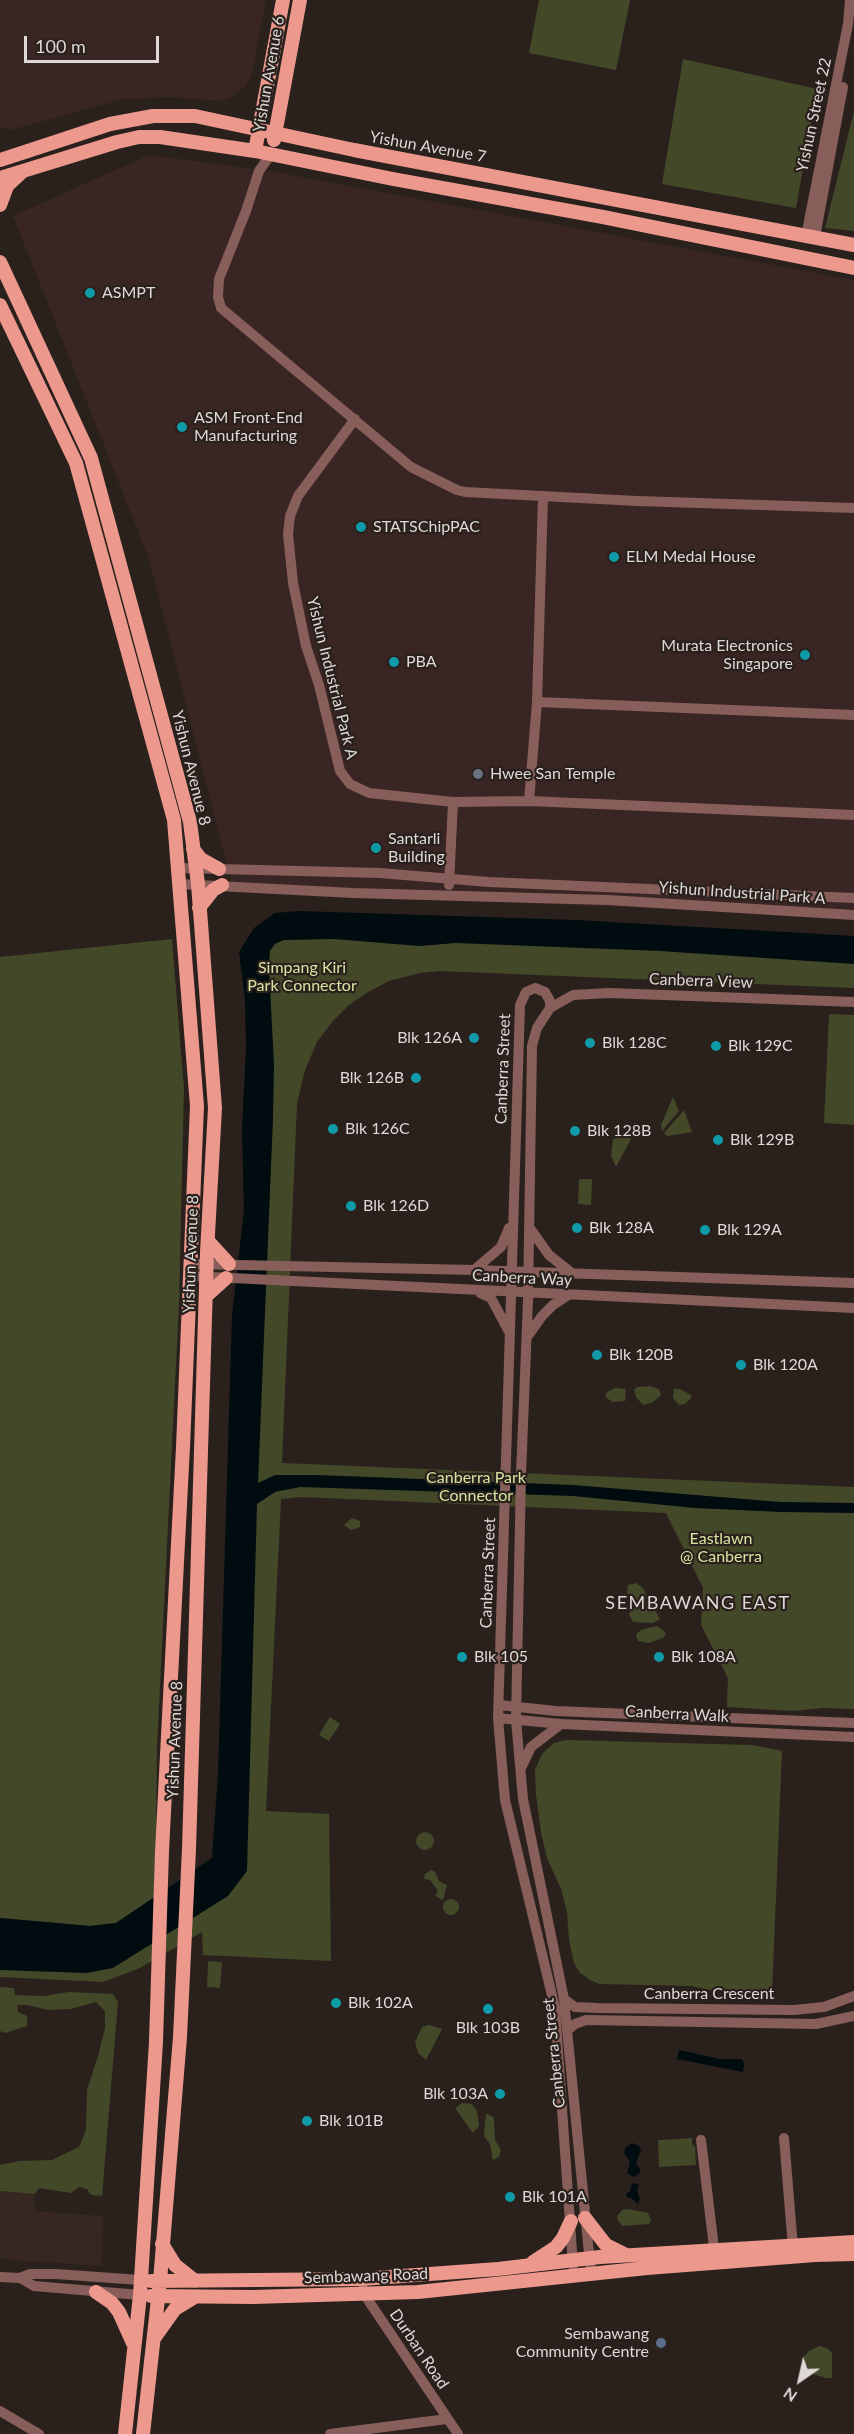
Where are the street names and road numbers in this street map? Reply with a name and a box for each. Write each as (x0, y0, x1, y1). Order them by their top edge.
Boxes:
street label: Yishun Avenue 6 (249, 14, 289, 134)
street label: Yishun Street 22 (793, 56, 835, 174)
street label: Yishun Avenue 7 (368, 127, 488, 167)
street label: Yishun Industrial Park A (302, 595, 362, 761)
street label: Yishun Avenue 8 (167, 708, 215, 828)
street label: Yishun Industrial Park A (658, 878, 826, 908)
street label: Canberra View (649, 970, 753, 992)
street label: Canberra Street (491, 1013, 515, 1125)
street label: Yishun Avenue 8 (179, 1195, 203, 1313)
street label: Canberra Way (471, 1266, 573, 1290)
street label: Canberra Street (476, 1517, 500, 1629)
street label: Yishun Avenue 8 (163, 1681, 187, 1799)
street label: Canberra Walk (625, 1702, 729, 1726)
street label: Canberra Crescent (644, 1984, 774, 2004)
street label: Canberra Street (539, 1997, 569, 2109)
street label: Sembawang Road (304, 2264, 428, 2288)
street label: Durban Road (385, 2305, 453, 2393)

